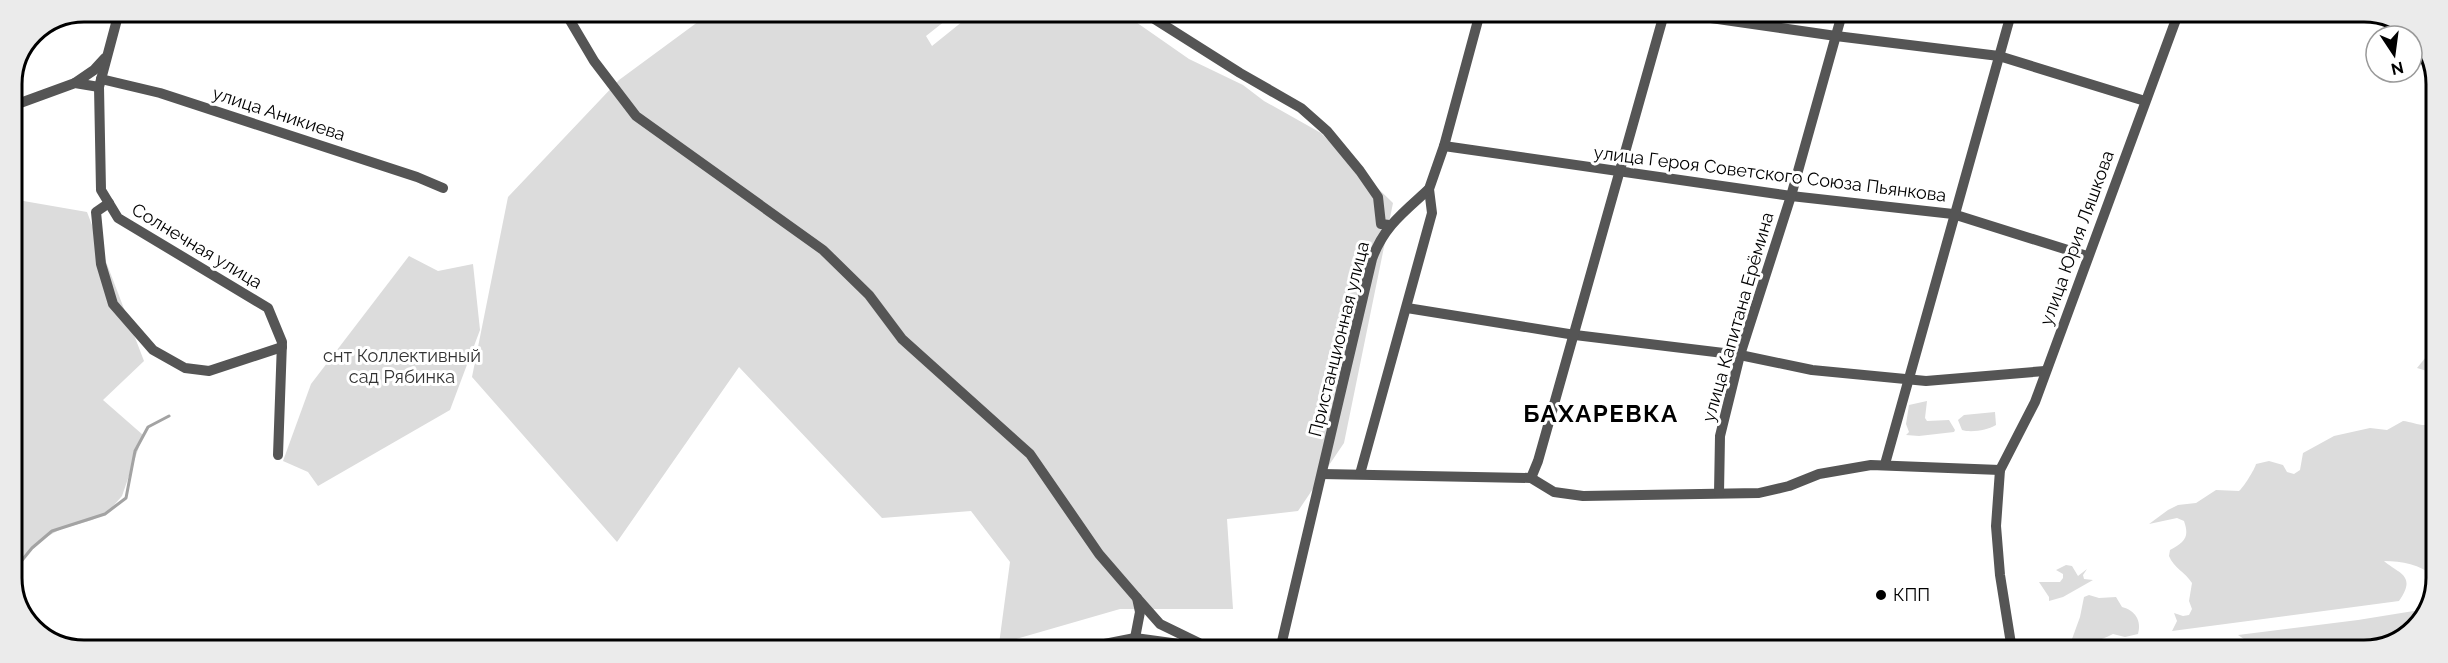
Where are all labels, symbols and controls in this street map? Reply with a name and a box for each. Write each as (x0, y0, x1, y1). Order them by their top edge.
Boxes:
north arrow (2364, 24, 2424, 84)
text: N (2389, 57, 2405, 79)
street label: улица Аникиева (210, 82, 348, 145)
street label: улица Героя Советского Союза Пьянкова (1592, 141, 1948, 206)
street label: улица Юрия Ляшкова (2035, 147, 2118, 328)
street label: Солнечная улица (128, 198, 266, 293)
street label: улица Капитана Ерёмина (1698, 210, 1778, 424)
street label: Пристанционная улица (1304, 239, 1373, 439)
park label: снт Коллективный сад Рябинка (323, 345, 481, 387)
district label: БАХАРЕВКА (1523, 399, 1679, 428)
place label: КПП (1893, 584, 1930, 605)
marker: КПП (1874, 588, 1888, 602)

